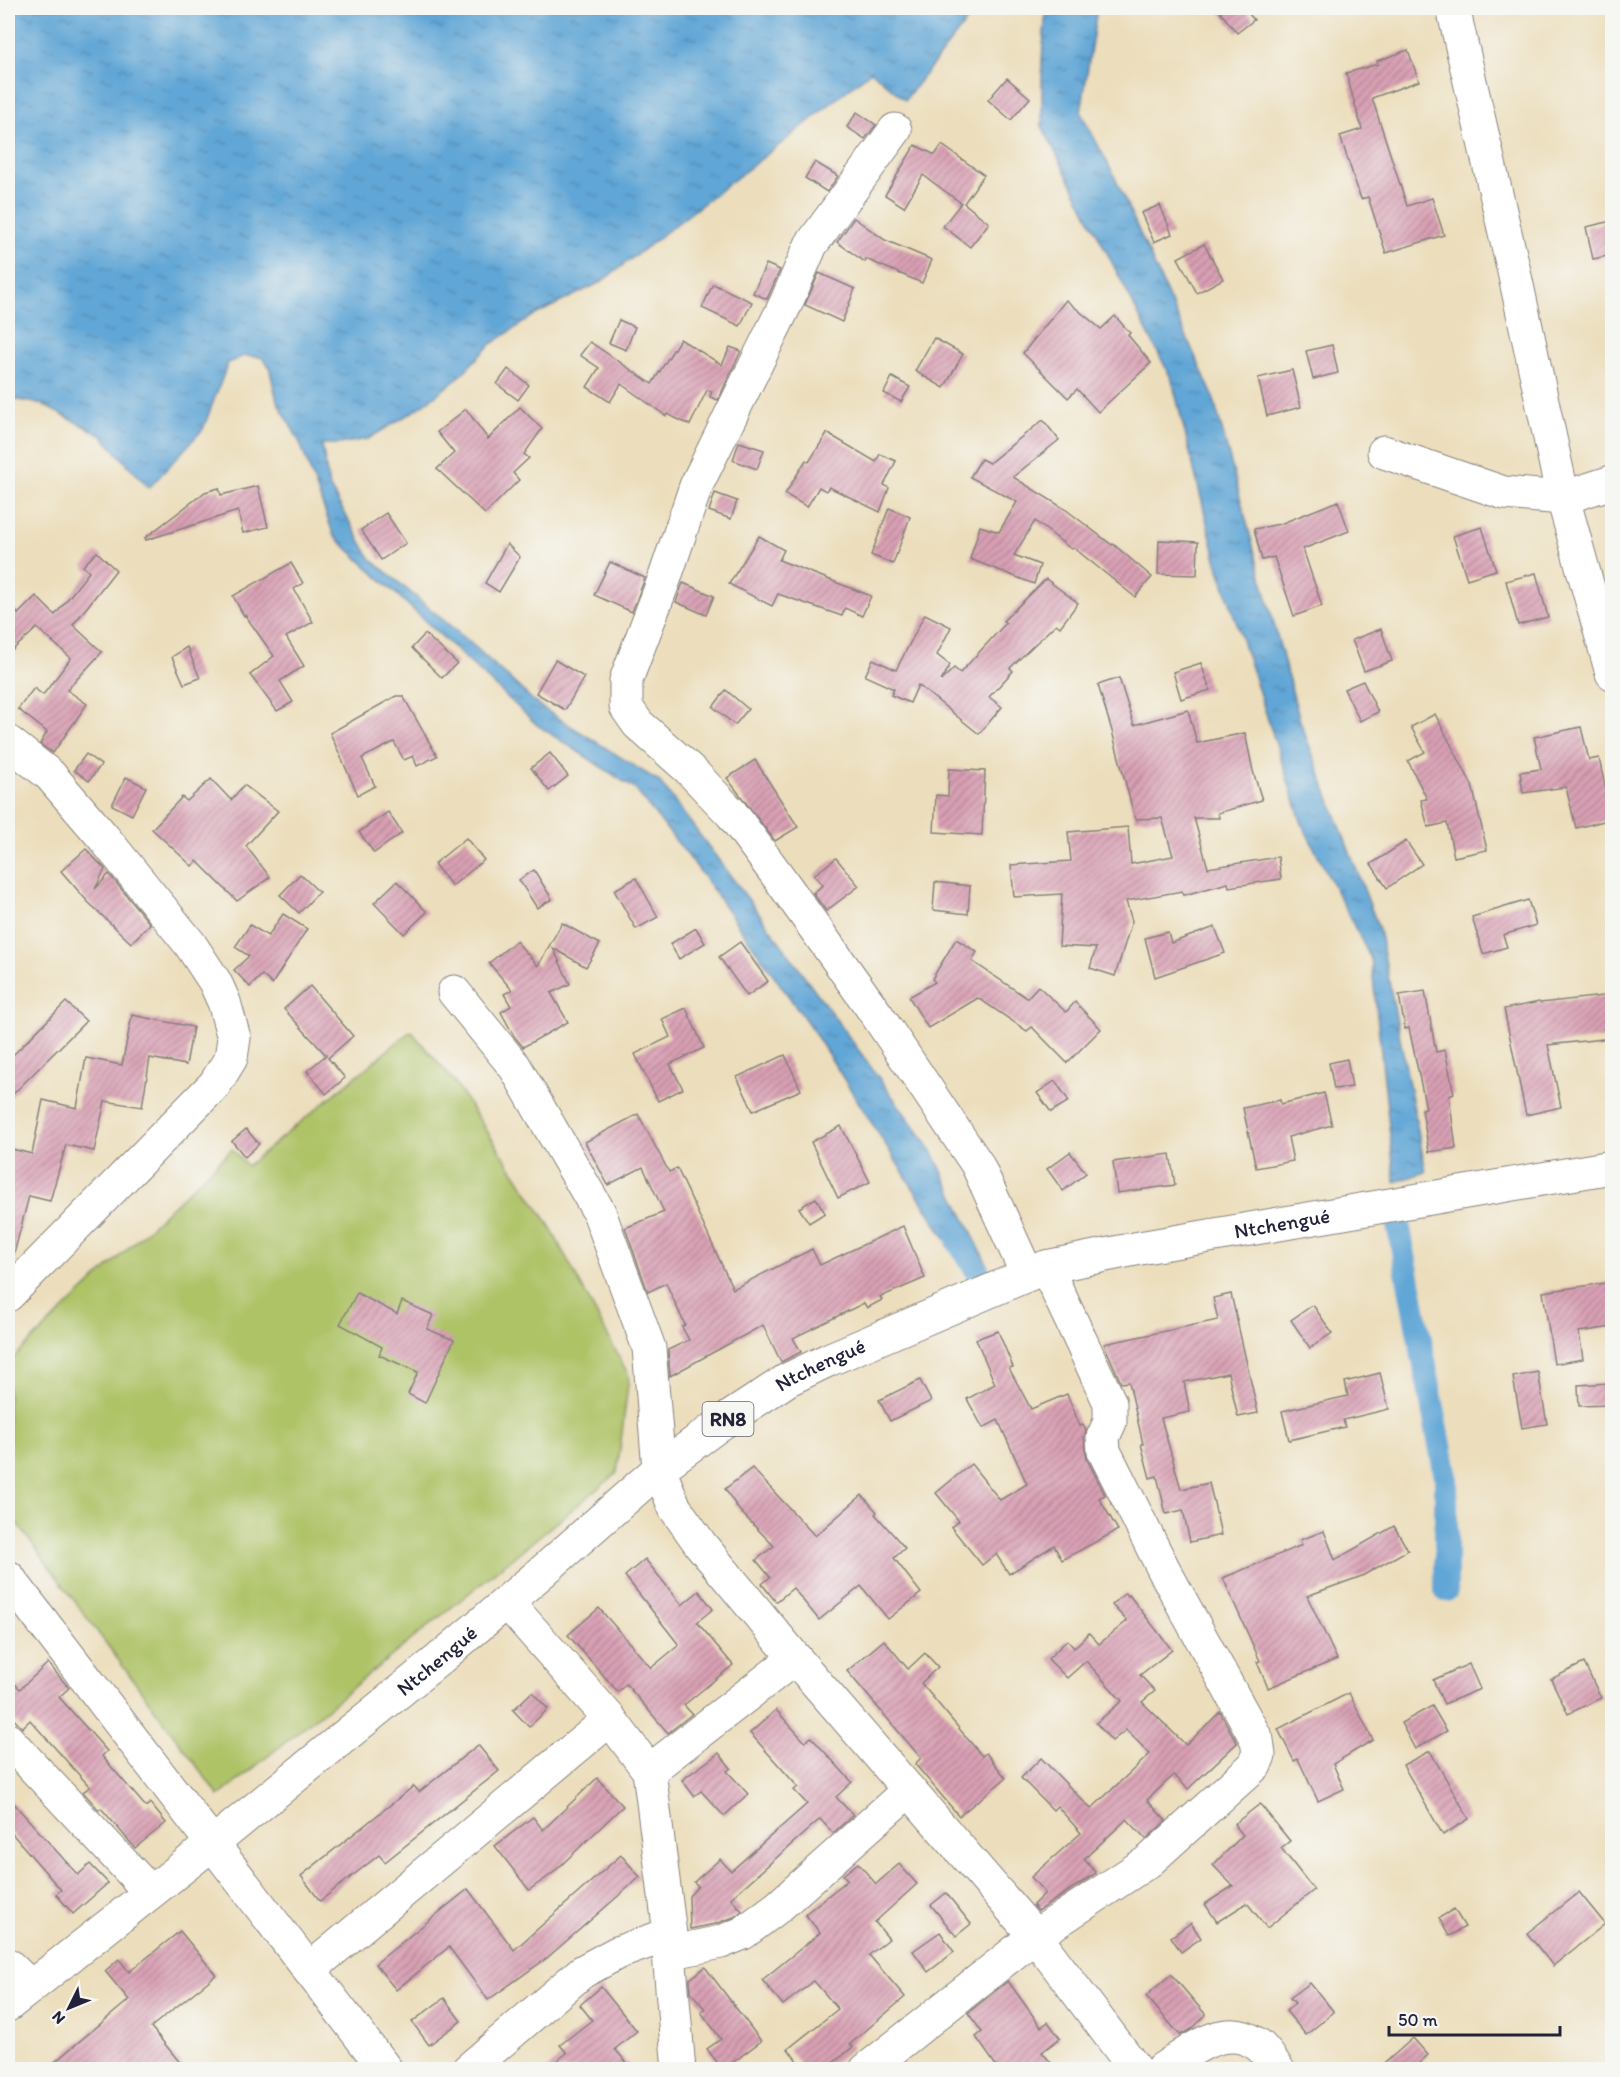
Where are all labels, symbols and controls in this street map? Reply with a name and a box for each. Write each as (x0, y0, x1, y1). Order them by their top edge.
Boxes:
street label: Ntchengué (1232, 1203, 1332, 1244)
street label: Ntchengué (770, 1333, 869, 1397)
road number: RN8 (702, 1402, 754, 1436)
street label: Ntchengué (391, 1620, 482, 1701)
north arrow (39, 1978, 99, 2038)
scale bar (1389, 1999, 1560, 2037)
text: N (48, 2007, 69, 2028)
text: 50 m (1398, 2009, 1438, 2031)

